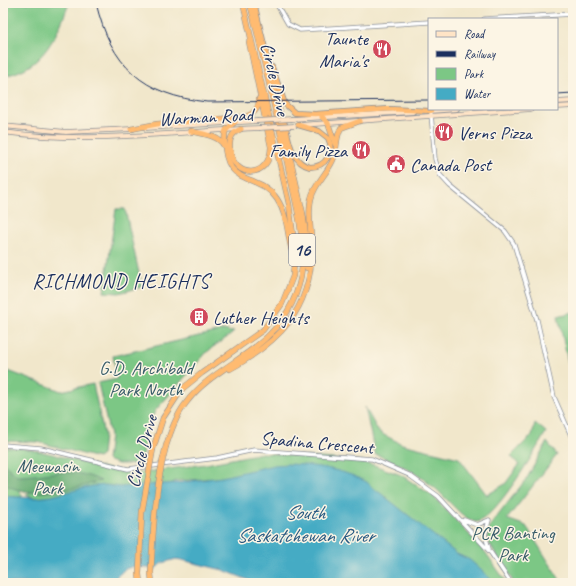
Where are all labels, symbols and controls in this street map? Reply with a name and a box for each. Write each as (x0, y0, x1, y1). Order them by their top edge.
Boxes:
legend (428, 18, 558, 110)
text: Road (464, 26, 486, 42)
place label: Taunte Maria's (319, 27, 371, 73)
restaurant icon: Taunte Maria's (371, 38, 393, 60)
street label: Circle Drive (255, 40, 295, 120)
text: Railway (464, 46, 496, 62)
text: Park (464, 66, 485, 82)
text: Water (464, 86, 492, 102)
street label: Warman Road (159, 102, 257, 131)
restaurant icon: Verns Pizza (433, 121, 455, 143)
place label: Verns Pizza (458, 121, 534, 145)
place label: Family Pizza (270, 139, 349, 163)
restaurant icon: Family Pizza (350, 139, 372, 161)
public building icon: Canada Post (385, 153, 407, 175)
place label: Canada Post (410, 153, 493, 177)
road number: 16 (289, 234, 315, 266)
district label: RICHMOND HEIGHTS (32, 269, 213, 294)
building icon: Luther Heights (188, 306, 210, 328)
place label: Luther Heights (213, 306, 311, 330)
park label: G.D. Archibald Park North (99, 356, 196, 402)
street label: Circle Drive (121, 411, 164, 490)
street label: Spadina Crescent (259, 426, 376, 460)
park label: Meewasin Park (17, 454, 81, 500)
water label: South Saskatchewan River (236, 500, 378, 548)
park label: PCR Banting Park (471, 521, 556, 567)

